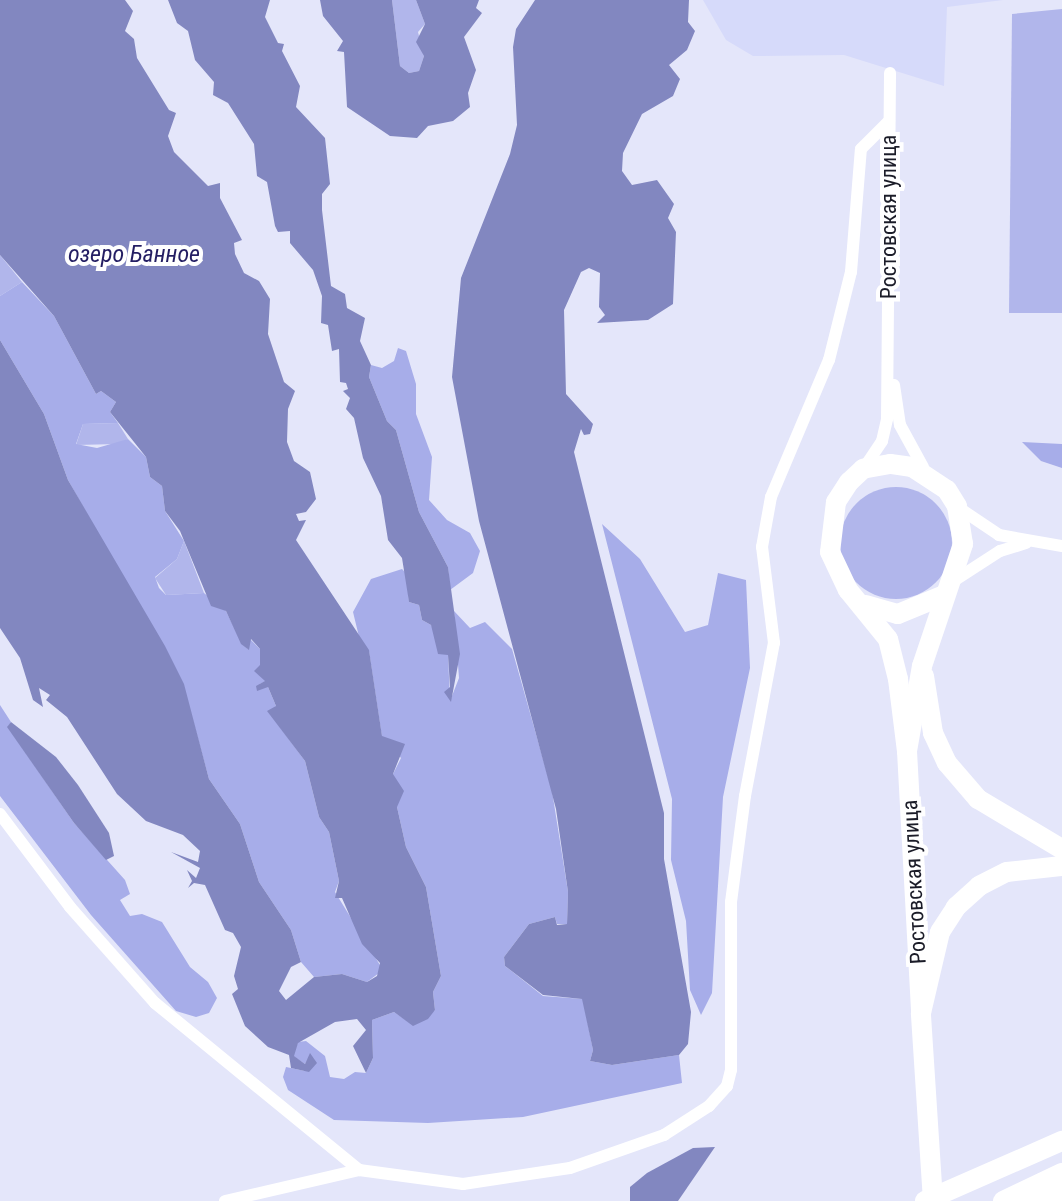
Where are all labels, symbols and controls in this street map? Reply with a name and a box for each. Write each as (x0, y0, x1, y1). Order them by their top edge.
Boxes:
street label: Ростовская улица (876, 135, 902, 299)
water label: озеро Банное (68, 241, 200, 269)
street label: Ростовская улица (897, 799, 931, 965)

